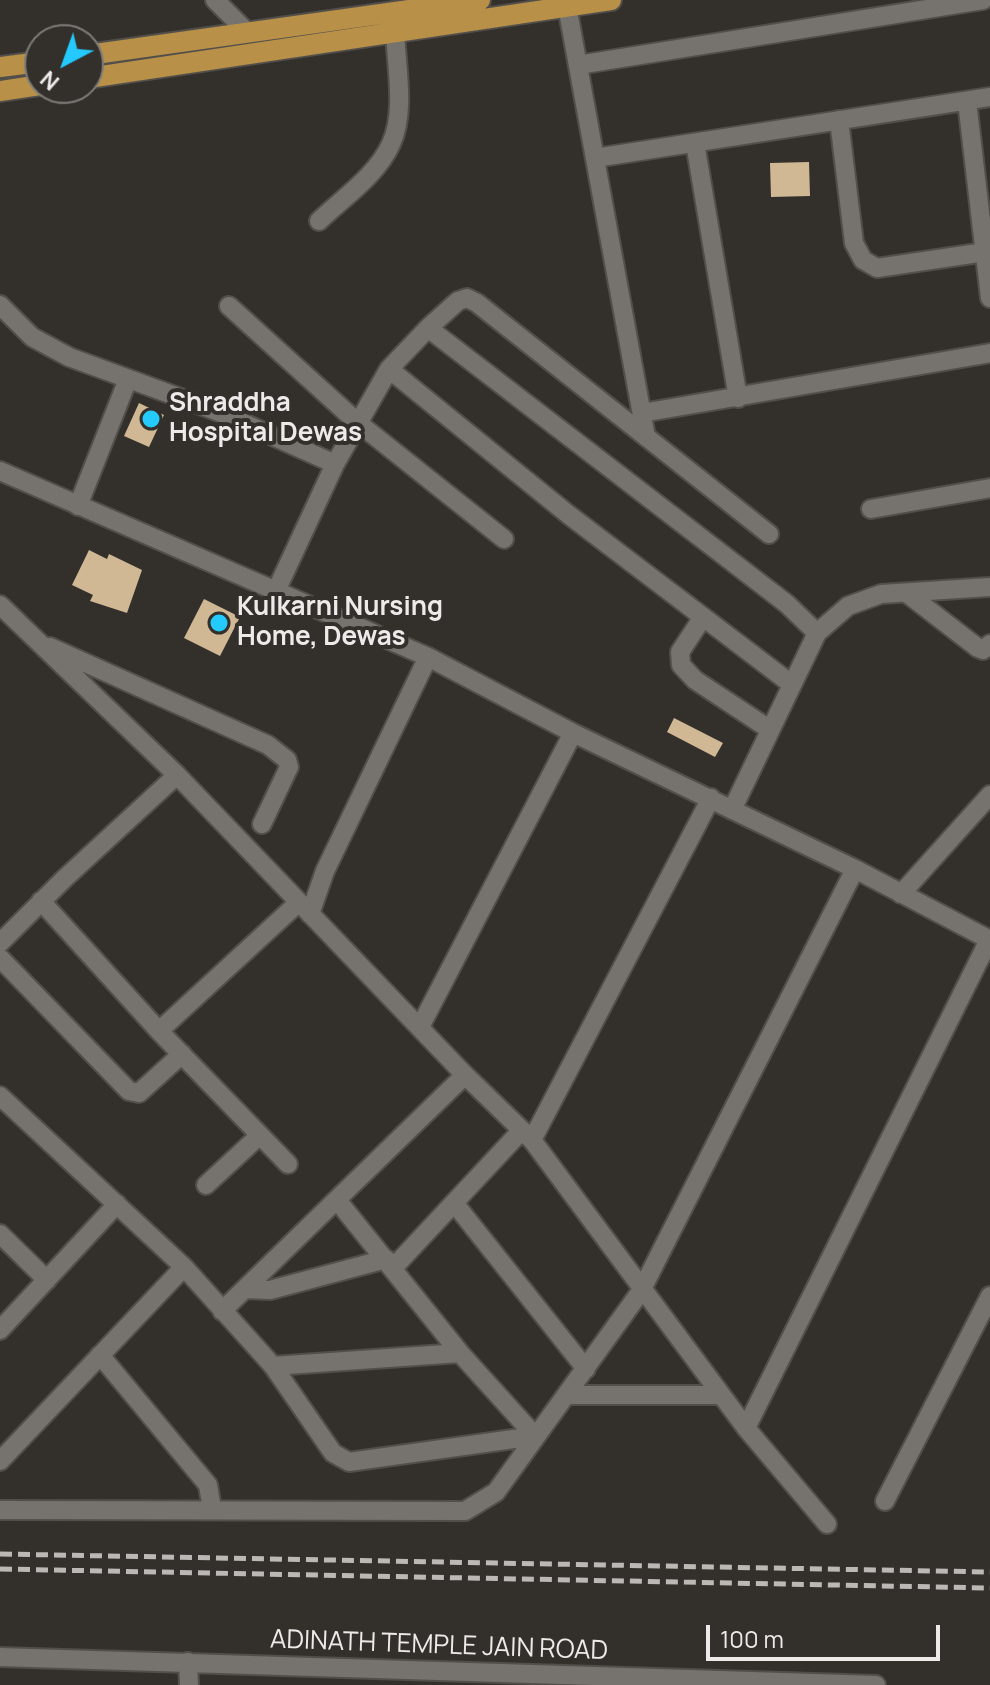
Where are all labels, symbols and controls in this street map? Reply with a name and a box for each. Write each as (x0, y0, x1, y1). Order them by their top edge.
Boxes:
north arrow (24, 24, 104, 104)
text: N (34, 64, 65, 97)
place label: Shraddha Hospital Dewas (169, 388, 362, 450)
marker: Shraddha Hospital Dewas (140, 408, 162, 430)
place label: Kulkarni Nursing Home, Dewas (237, 592, 443, 654)
marker: Kulkarni Nursing Home, Dewas (208, 612, 230, 634)
scale bar (710, 1609, 944, 1659)
text: 100 m (720, 1622, 784, 1655)
street label: ADINATH TEMPLE JAIN ROAD (270, 1625, 608, 1667)

